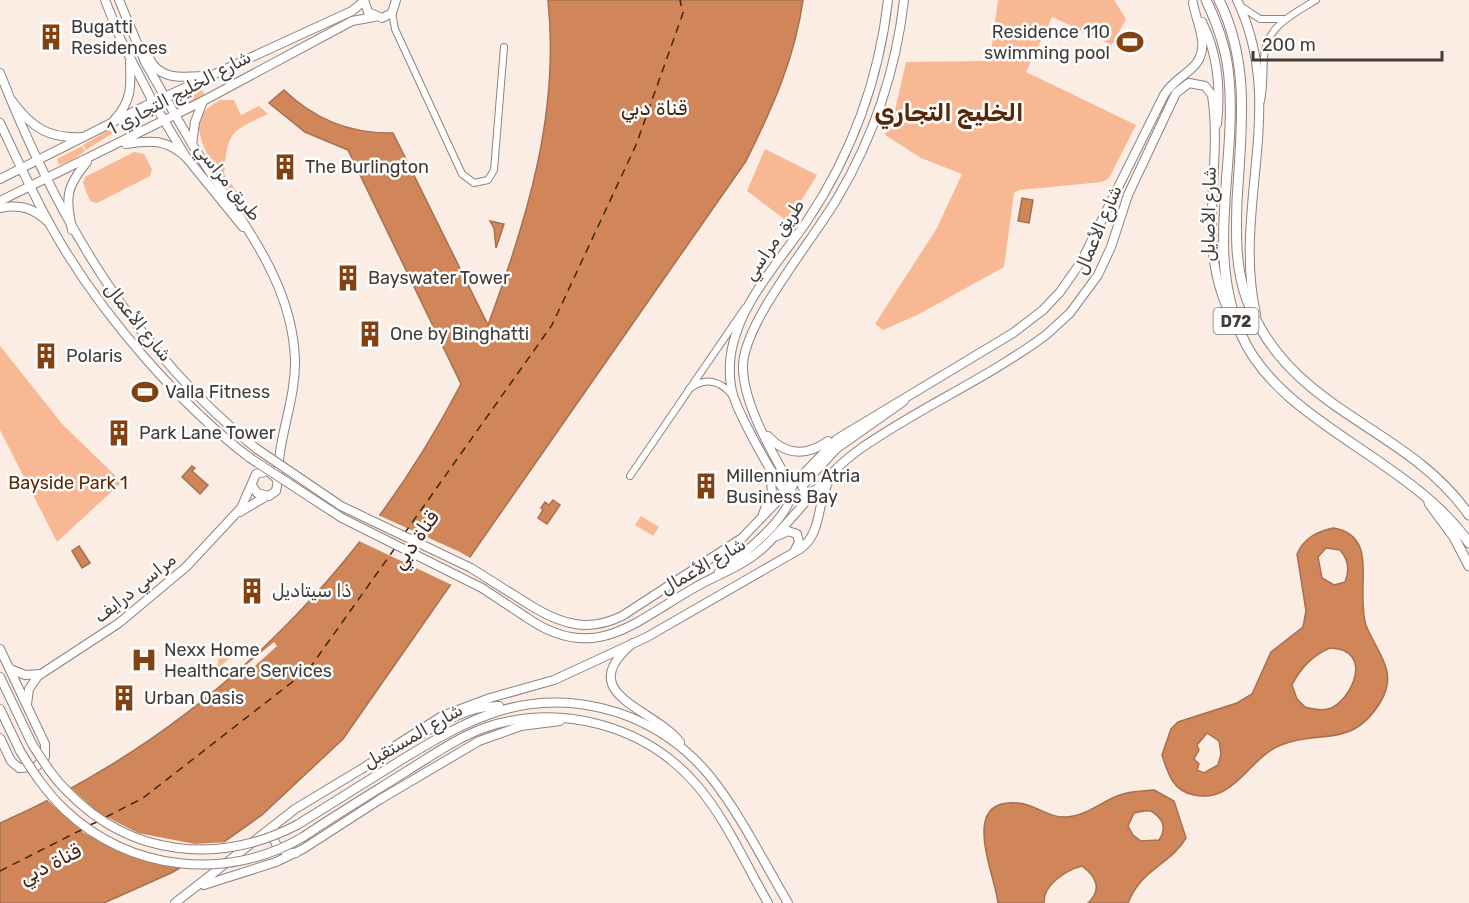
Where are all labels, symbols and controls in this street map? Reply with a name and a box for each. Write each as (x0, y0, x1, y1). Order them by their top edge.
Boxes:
place label: Bugatti Residences (71, 16, 167, 59)
place label: Residence 110 swimming pool (984, 21, 1110, 64)
building icon: Bugatti Residences (36, 22, 66, 52)
scale bar (1253, 24, 1442, 62)
sports icon: Residence 110 swimming pool (1115, 27, 1145, 57)
text: 200 m (1262, 34, 1316, 56)
street label: شارع الخليج التجاري 1 (103, 46, 255, 141)
water label: قناة دبي (621, 96, 687, 123)
district label: الخليج التجاري (875, 99, 1023, 130)
street label: طريق مراسي (188, 139, 266, 226)
building icon: The Burlington (270, 152, 300, 182)
place label: The Burlington (305, 156, 429, 178)
street label: شارع الأصايل (1197, 166, 1222, 262)
street label: شارع الأعمال (1069, 182, 1128, 278)
street label: طريق مراسي (739, 195, 811, 286)
building icon: Bayswater Tower (333, 263, 363, 293)
place label: Bayswater Tower (368, 267, 510, 289)
street label: شارع الأعمال (99, 278, 176, 366)
road number: D72 (1214, 308, 1258, 334)
building icon: One by Binghatti (355, 319, 385, 349)
place label: One by Binghatti (390, 323, 529, 345)
building icon: Polaris (31, 341, 61, 371)
place label: Polaris (66, 345, 122, 367)
sports icon: Valla Fitness (130, 377, 160, 407)
place label: Valla Fitness (165, 381, 270, 403)
building icon: Park Lane Tower (104, 418, 134, 448)
place label: Park Lane Tower (139, 422, 276, 444)
place label: Millennium Atria Business Bay (726, 465, 860, 508)
building icon: Millennium Atria Business Bay (691, 471, 721, 501)
park label: Bayside Park 1 (8, 472, 128, 494)
water label: قناة دبي (386, 506, 446, 576)
street label: شارع الأعمال (656, 533, 750, 600)
street label: مراسي درايف (90, 548, 182, 629)
building icon: ذا سيتاديل (237, 576, 267, 606)
place label: ذا سيتاديل (272, 580, 351, 602)
place label: Nexx Home Healthcare Services (164, 639, 332, 682)
hospital icon: Nexx Home Healthcare Services (129, 645, 159, 675)
building icon: Urban Oasis (109, 683, 139, 713)
place label: Urban Oasis (144, 687, 244, 709)
street label: شارع المستقبل (359, 699, 467, 774)
water label: قناة دبي (15, 838, 86, 892)

